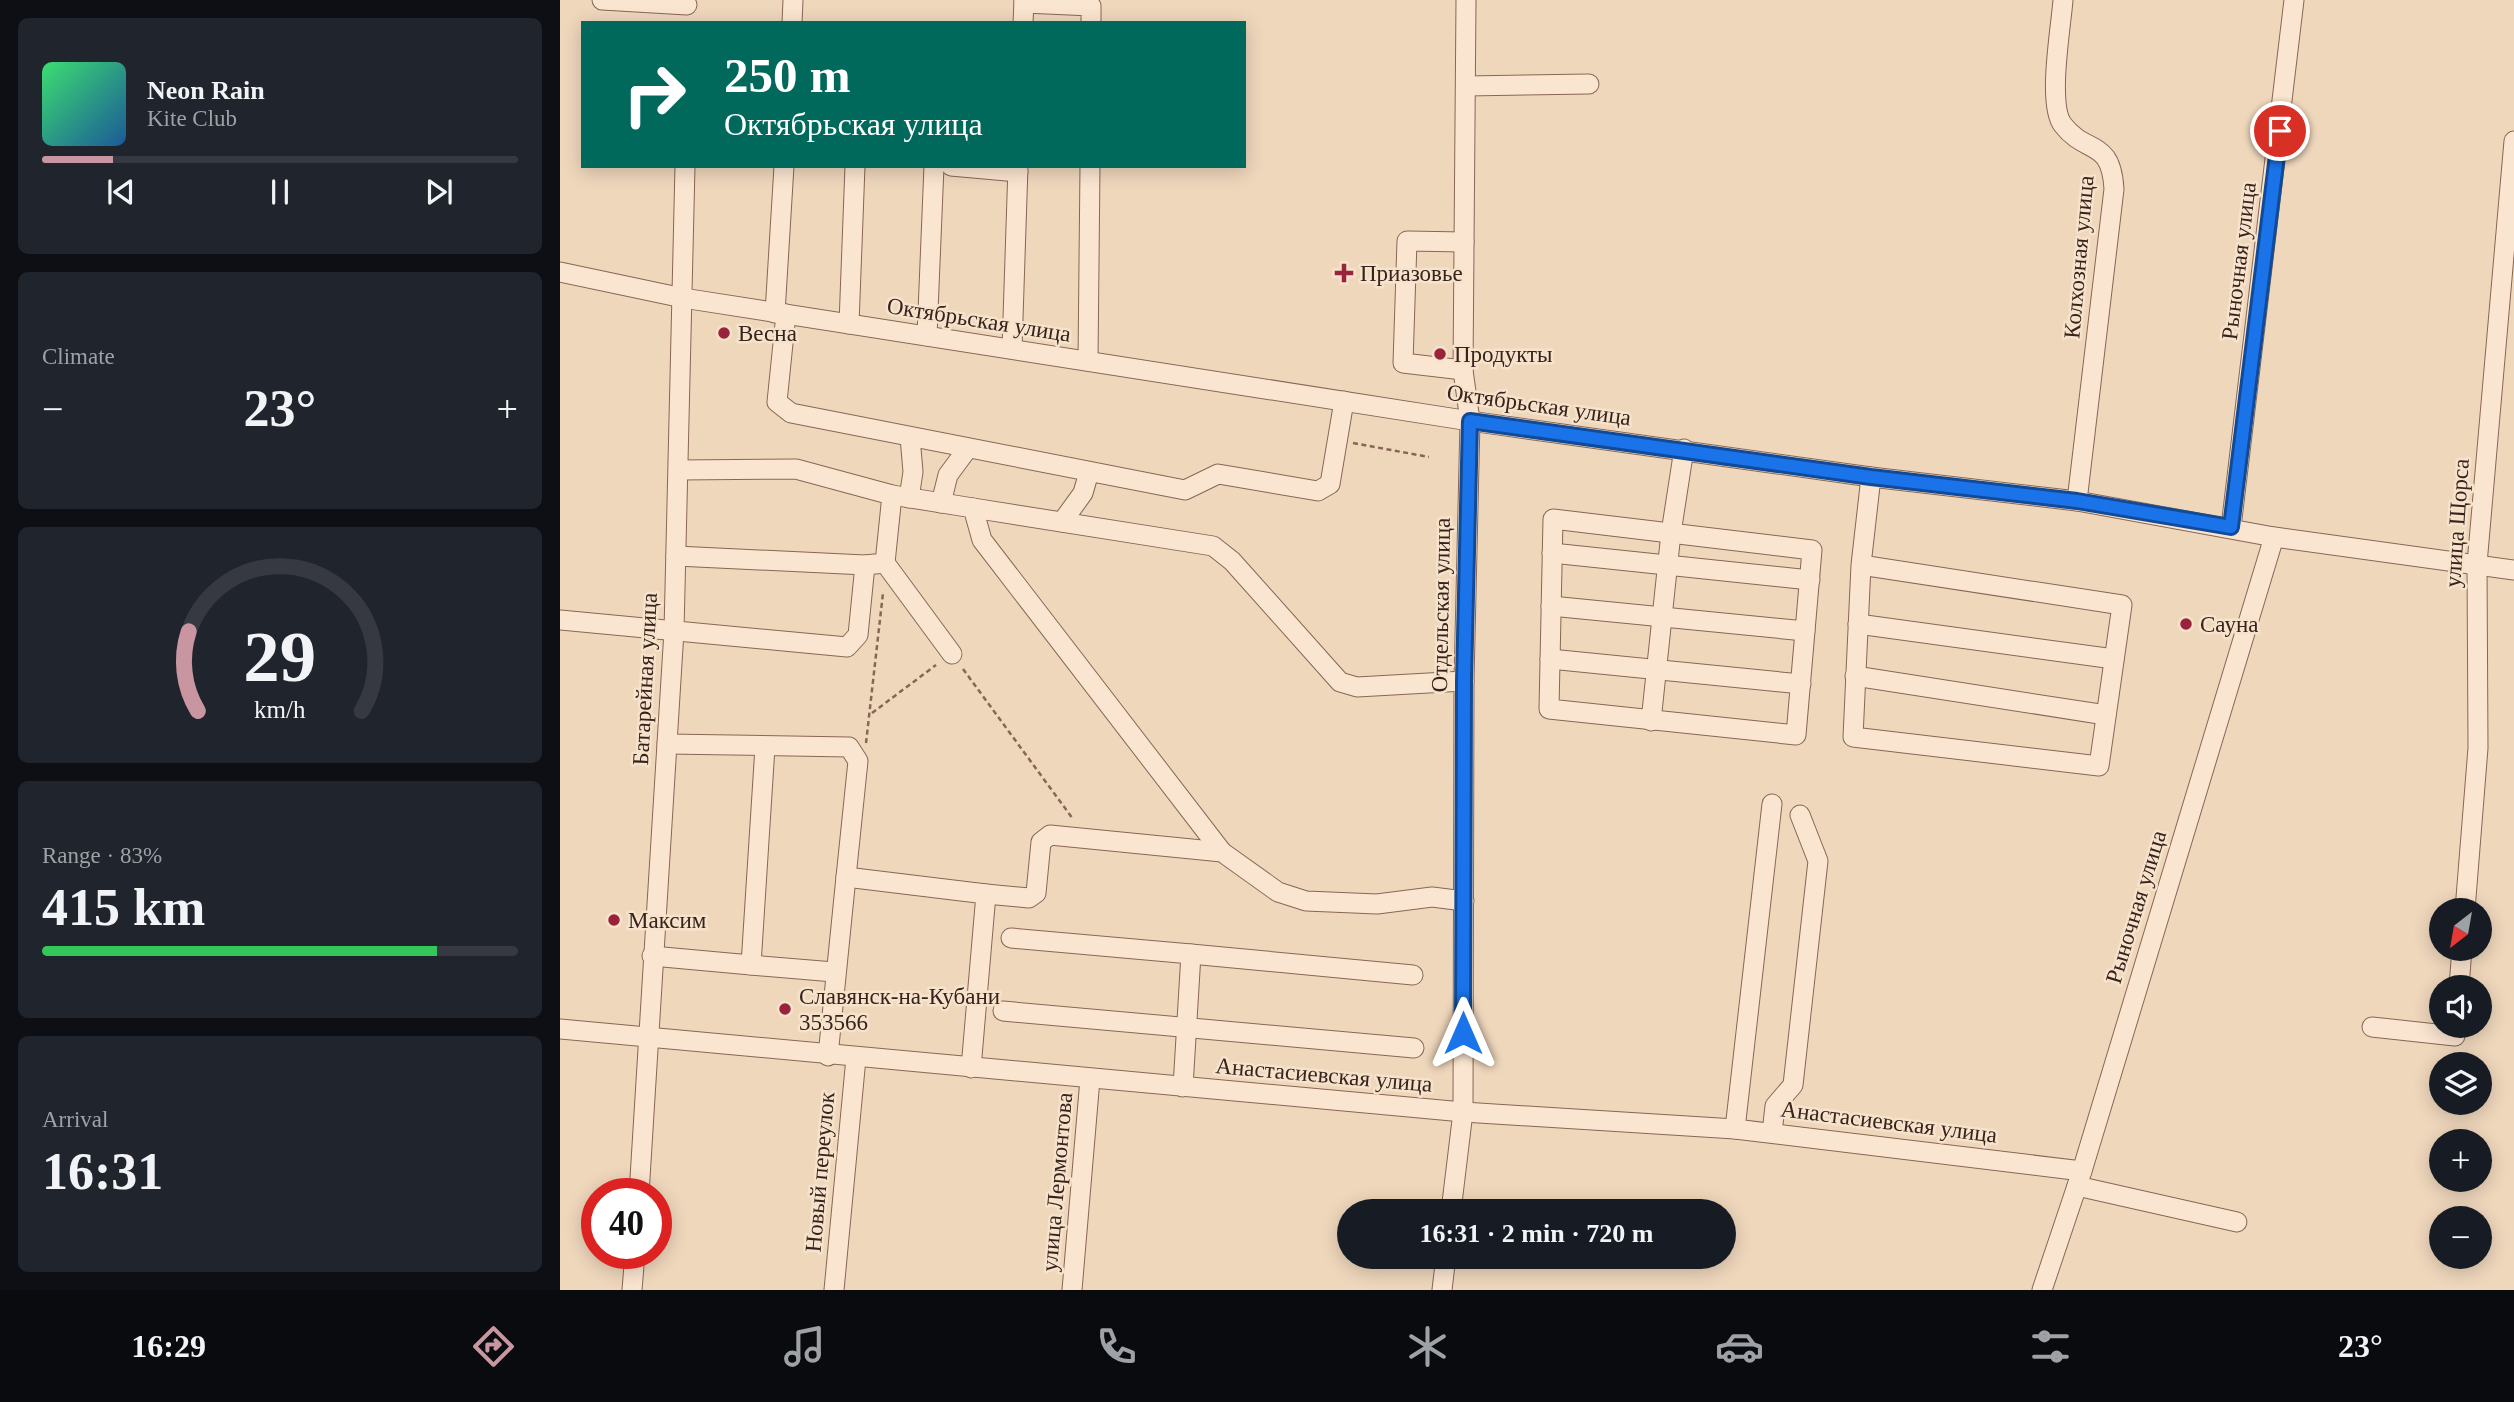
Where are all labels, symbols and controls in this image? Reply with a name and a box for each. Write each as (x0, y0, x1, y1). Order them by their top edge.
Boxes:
text: 250 m (724, 48, 851, 103)
icon: right (609, 49, 700, 140)
text: Neon Rain (147, 76, 265, 105)
pin (2250, 101, 2310, 161)
text: Kite Club (147, 106, 237, 131)
text: Октябрьская улица (724, 106, 983, 142)
icon: arrive (2261, 112, 2299, 150)
icon: previous (102, 173, 140, 211)
icon: pause (261, 173, 299, 211)
icon: next (420, 173, 458, 211)
street label: Колхозная улица (2059, 174, 2099, 340)
street label: Рыночная улица (2217, 181, 2261, 341)
place label: Приазовье (1360, 261, 1463, 286)
marker: Приазовье (1334, 263, 1354, 283)
street label: Октябрьская улица (885, 293, 1073, 347)
place label: Весна (738, 321, 797, 346)
marker: Весна (716, 325, 732, 341)
place label: Продукты (1454, 342, 1553, 367)
text: Climate (42, 344, 115, 369)
marker: Продукты (1432, 346, 1448, 362)
text: 23° (244, 380, 316, 437)
street label: Октябрьская улица (1445, 380, 1633, 430)
text: − (42, 388, 63, 430)
text: + (497, 388, 518, 430)
street label: улица Щорса (2440, 458, 2474, 588)
street label: Отдельская улица (1427, 517, 1455, 693)
street label: Батарейная улица (628, 592, 662, 766)
place label: Сауна (2200, 612, 2258, 637)
text: 29 (244, 616, 316, 697)
marker: Сауна (2178, 616, 2194, 632)
text: km/h (254, 696, 306, 723)
street label: Рыночная улица (2101, 827, 2171, 987)
text: Range · 83% (42, 843, 162, 868)
text: 415 km (42, 879, 205, 936)
north arrow (2429, 898, 2492, 961)
map controls (2429, 898, 2492, 1269)
place label: Максим (628, 908, 707, 933)
marker: Максим (606, 912, 622, 928)
button: sound (2429, 975, 2492, 1038)
place label: Славянск-на-Кубани 353566 (799, 984, 1000, 1035)
position arrow (1426, 996, 1500, 1070)
marker: Славянск-на-Кубани 353566 (777, 1001, 793, 1017)
button: layers (2429, 1052, 2492, 1115)
street label: Анастасиевская улица (1214, 1053, 1434, 1097)
street label: Новый переулок (801, 1090, 840, 1253)
street label: улица Лермонтова (1037, 1091, 1077, 1273)
street label: Анастасиевская улица (1779, 1096, 1999, 1148)
text: Arrival (42, 1107, 108, 1132)
button: + (2429, 1129, 2492, 1192)
text: 16:31 (42, 1143, 163, 1200)
speed limit sign: 40 (581, 1178, 672, 1269)
button: − (2429, 1206, 2492, 1269)
text: 16:31 · 2 min · 720 m (1420, 1219, 1654, 1248)
icon: directions (469, 1322, 518, 1371)
icon: music (780, 1322, 829, 1371)
icon: phone (1092, 1322, 1141, 1371)
icon: climate (1403, 1322, 1452, 1371)
icon: car (1715, 1322, 1764, 1371)
icon: filters (2026, 1322, 2075, 1371)
text: 16:29 (131, 1328, 206, 1364)
text: 23° (2338, 1328, 2383, 1364)

